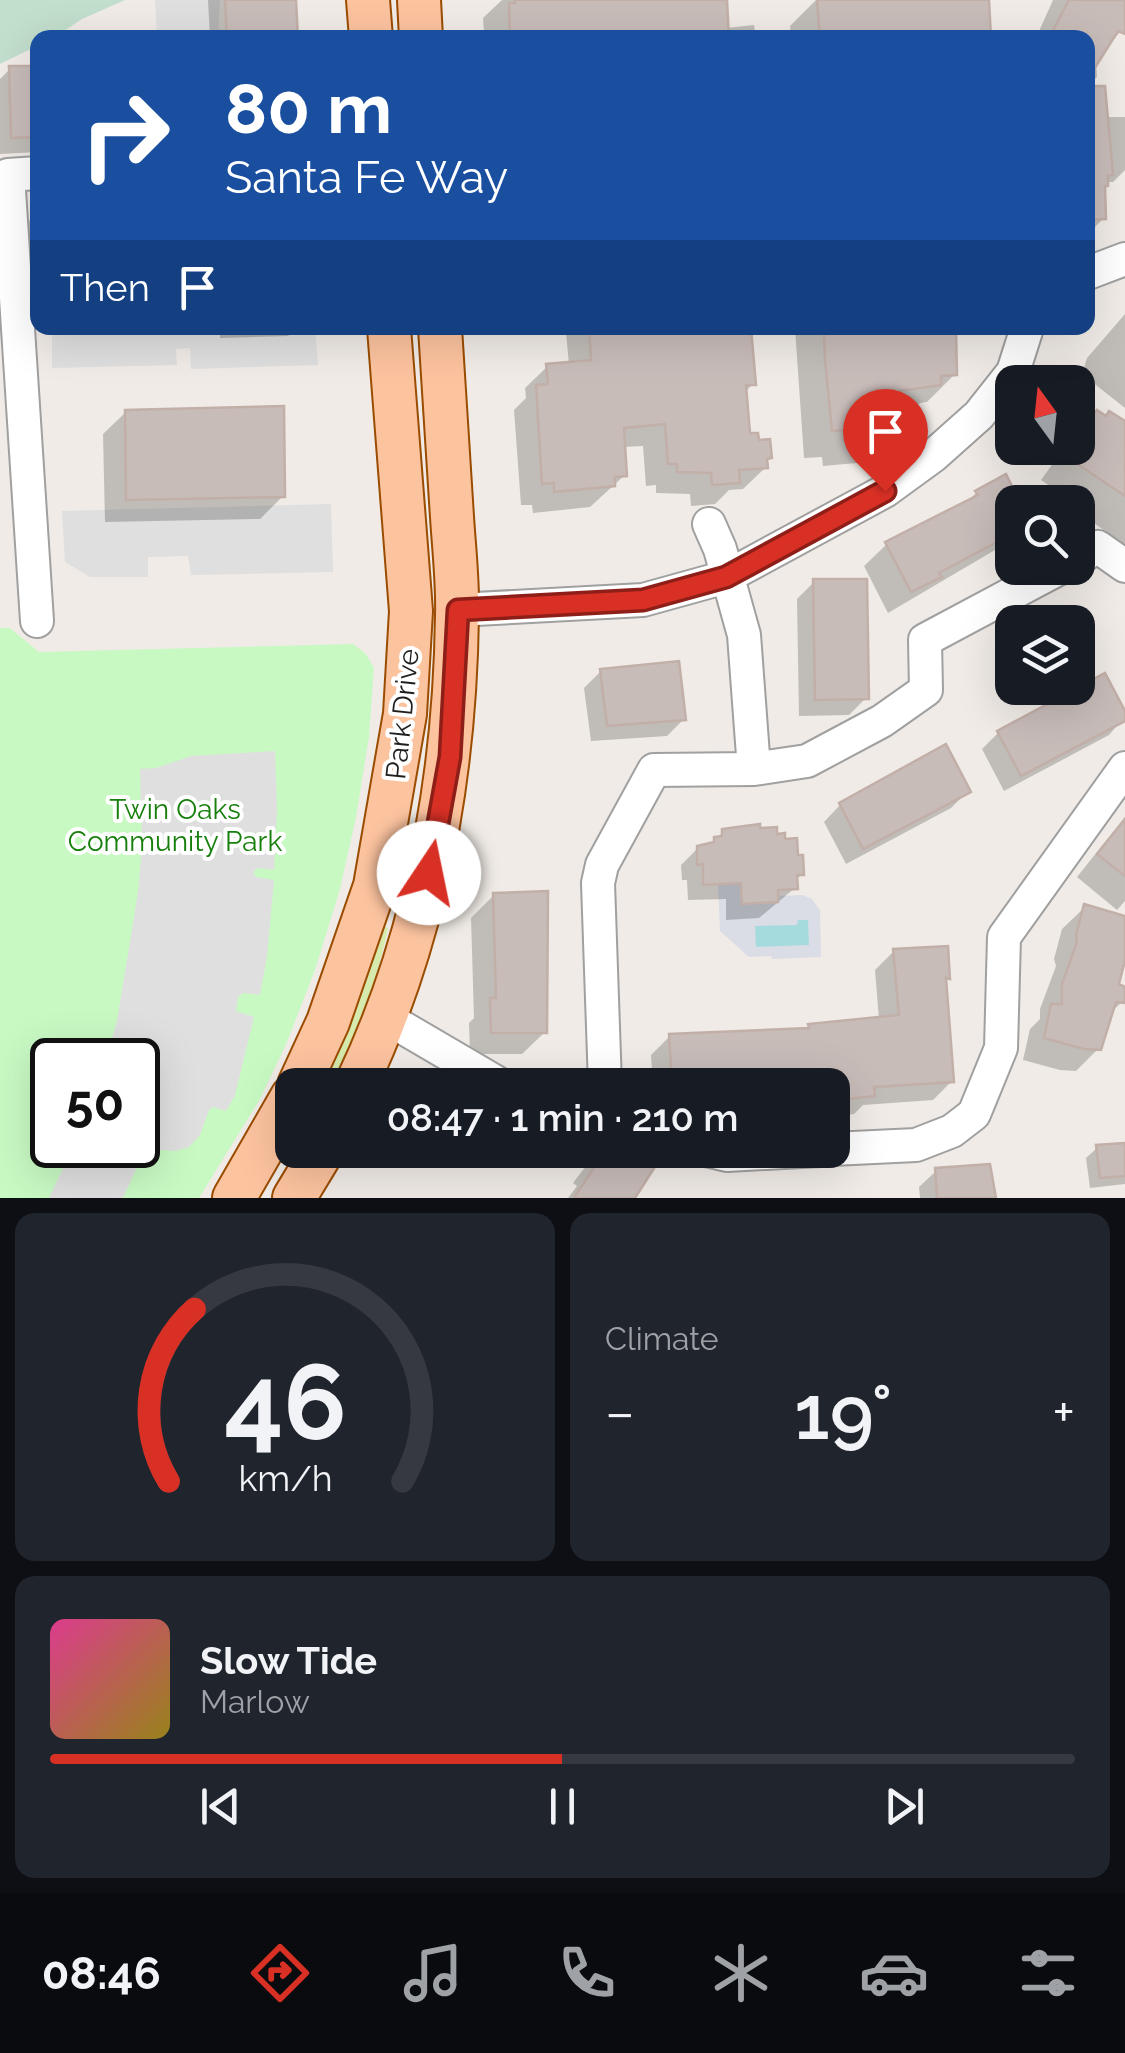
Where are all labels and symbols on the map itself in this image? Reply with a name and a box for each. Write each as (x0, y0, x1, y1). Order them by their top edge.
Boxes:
north arrow (995, 365, 1095, 465)
pin (843, 389, 928, 492)
street label: Park Drive (379, 647, 426, 781)
park label: Twin Oaks Community Park (68, 793, 282, 858)
position arrow (377, 821, 481, 925)
speed limit sign: 50 (30, 1038, 160, 1168)

